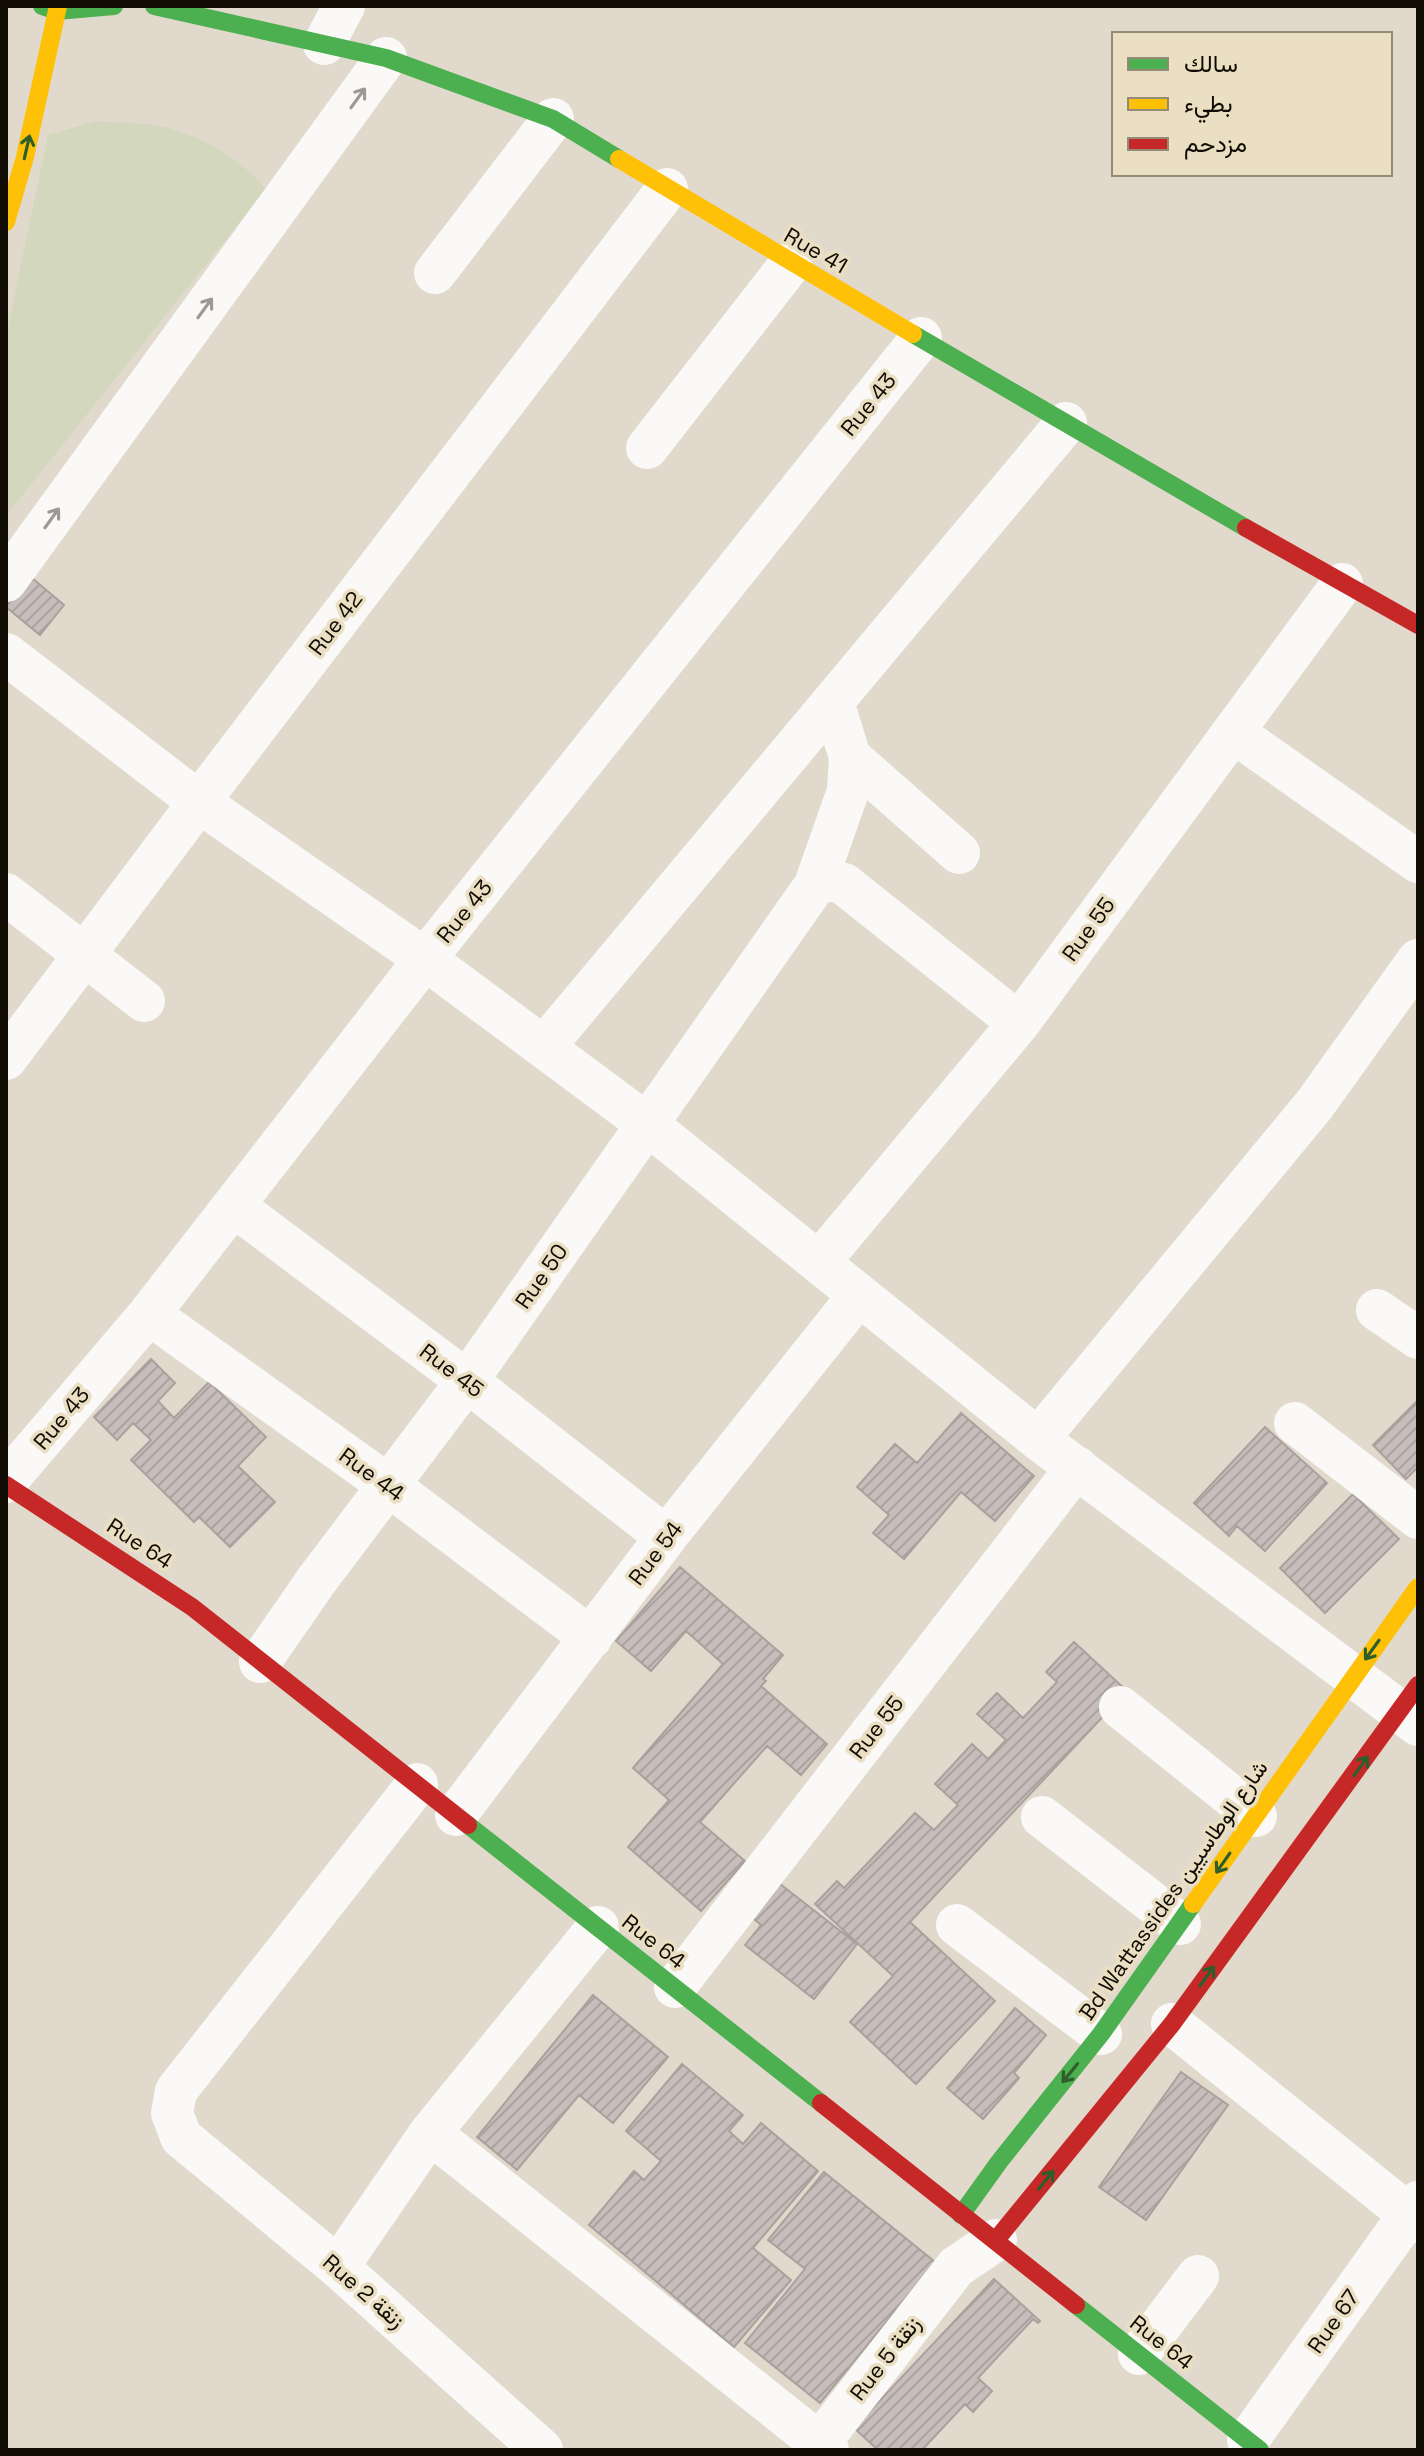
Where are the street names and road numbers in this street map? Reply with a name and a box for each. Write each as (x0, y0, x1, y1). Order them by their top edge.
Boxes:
street label: Rue 41 (779, 221, 853, 279)
street label: Rue 43 (834, 367, 902, 441)
street label: Rue 42 (302, 585, 368, 661)
street label: Rue 43 (430, 874, 498, 948)
street label: Rue 55 (1055, 891, 1121, 967)
street label: Rue 50 (509, 1238, 573, 1314)
street label: Rue 45 (414, 1337, 490, 1403)
street label: Rue 43 (27, 1381, 95, 1455)
street label: Rue 44 (334, 1441, 410, 1507)
street label: Rue 64 (102, 1511, 179, 1575)
street label: Rue 54 (622, 1515, 688, 1591)
street label: Rue 55 (843, 1690, 909, 1764)
street label: Bd Wattassides شارع الوطاسيين (1072, 1755, 1274, 2026)
street label: Rue 64 (617, 1907, 692, 1975)
street label: Rue 2 زنقة (317, 2248, 411, 2334)
street label: Rue 67 (1301, 2284, 1365, 2358)
street label: Rue 64 (1125, 2308, 1200, 2376)
street label: Rue 5 زنقة (843, 2310, 927, 2406)

